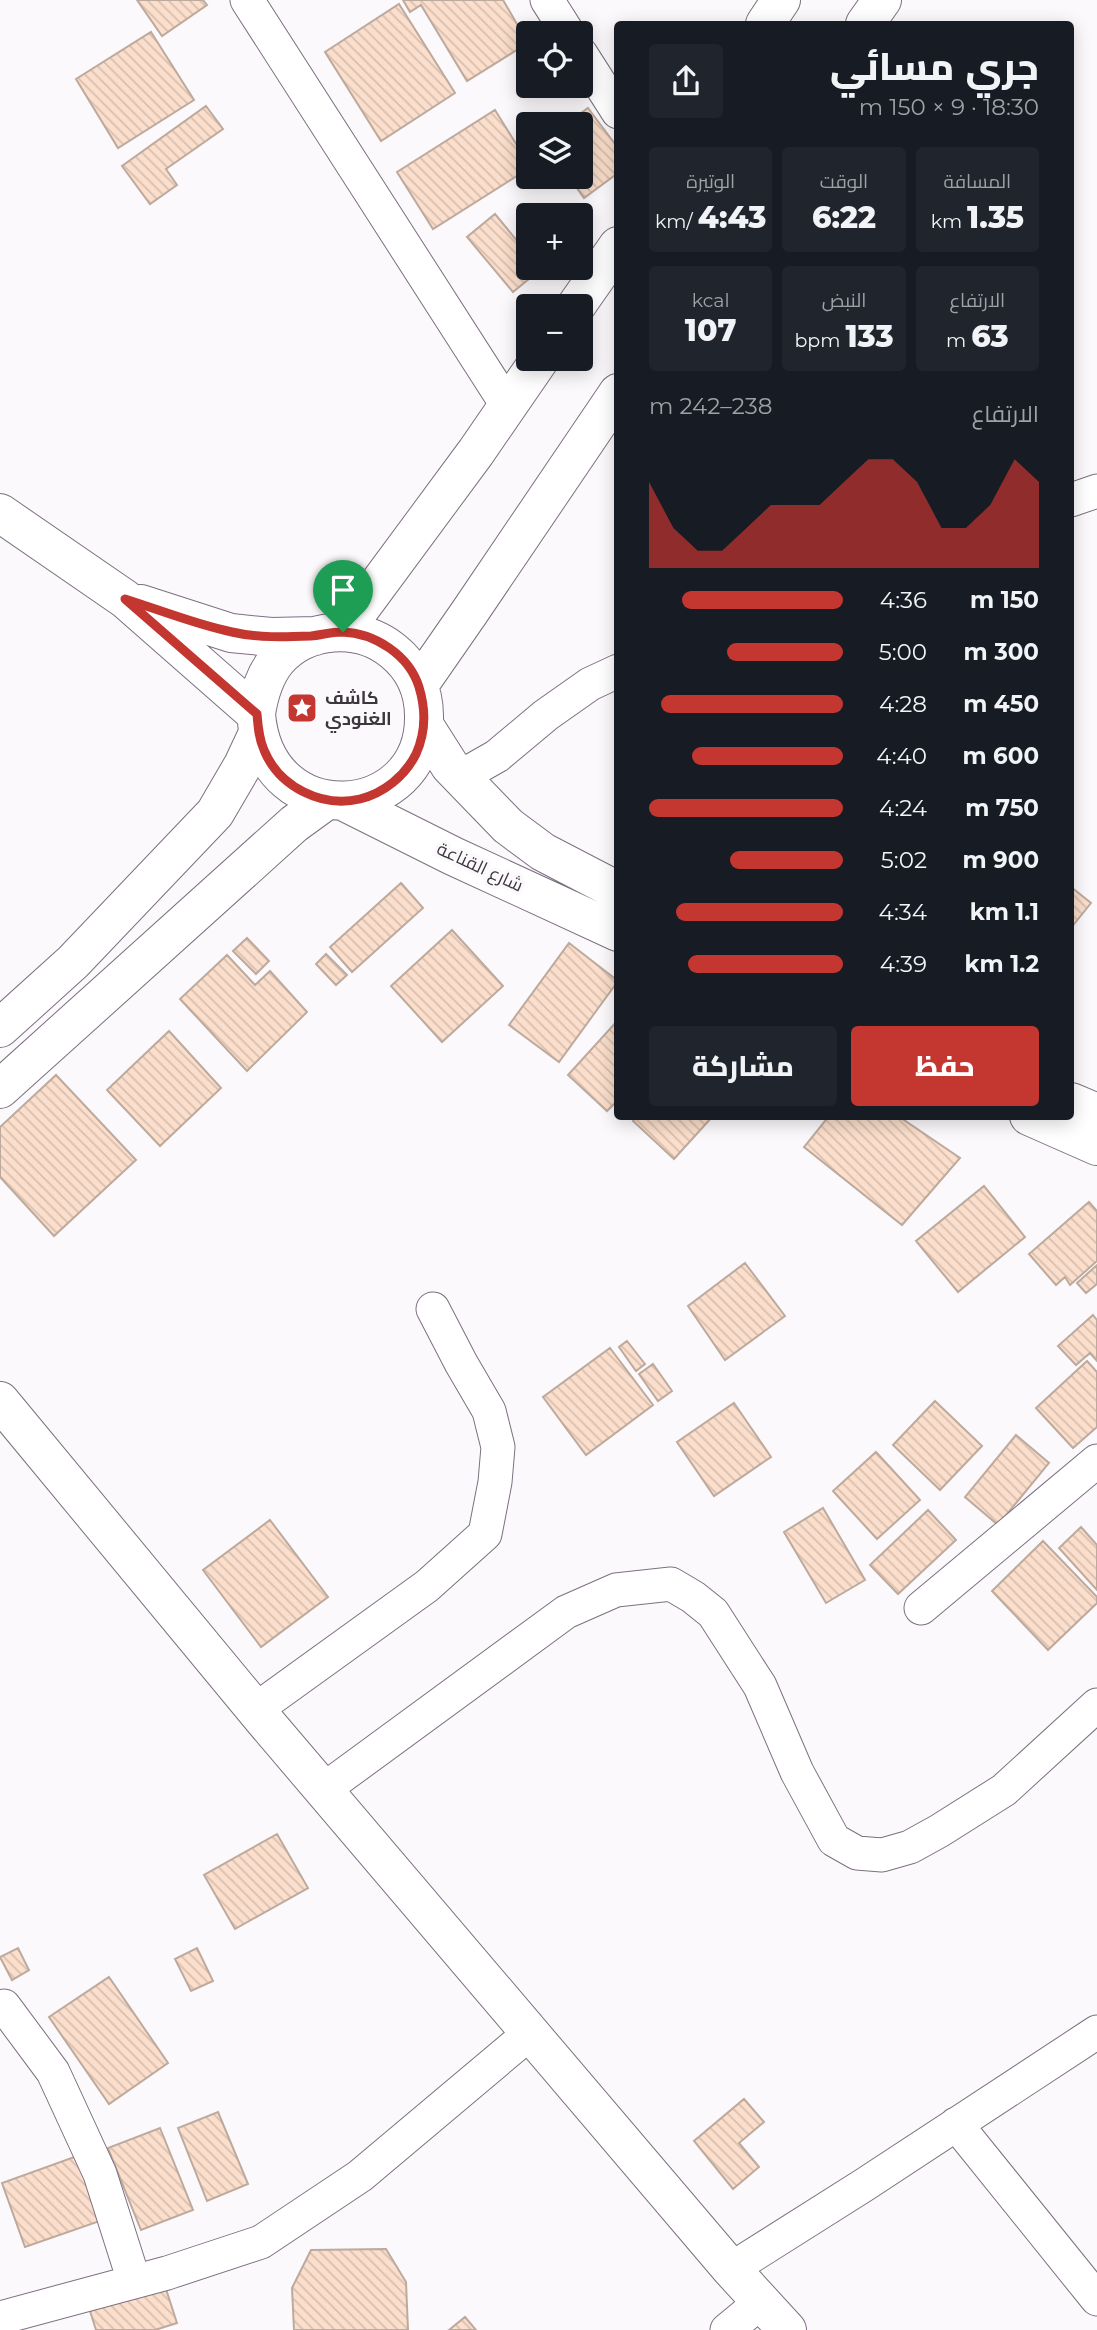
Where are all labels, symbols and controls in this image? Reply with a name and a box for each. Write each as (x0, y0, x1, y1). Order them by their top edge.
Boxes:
map controls (516, 21, 593, 371)
button: locate (516, 21, 593, 98)
text: جري مسائي (830, 43, 1039, 90)
button: share (649, 44, 723, 118)
text: 18:30 · 9 × 150 m (859, 93, 1039, 121)
button: layers (516, 112, 593, 189)
text: الوتيرة (686, 170, 735, 193)
text: الوقت (820, 170, 868, 193)
text: المسافة (944, 170, 1011, 193)
text: 4:43 (698, 199, 766, 236)
text: 6:22 (812, 199, 876, 236)
text: 1.35 (967, 199, 1024, 236)
button: + (516, 203, 593, 280)
text: /km (655, 210, 698, 233)
text: km (931, 210, 967, 233)
text: kcal (692, 289, 730, 312)
text: النبض (822, 289, 866, 312)
text: الارتفاع (950, 289, 1005, 312)
button: − (516, 294, 593, 371)
text: 107 (685, 312, 736, 349)
text: 133 (845, 318, 894, 355)
text: 63 (971, 318, 1009, 355)
text: bpm (794, 329, 845, 352)
text: m (946, 329, 971, 352)
text: 238–242 m (649, 392, 772, 420)
text: الارتفاع (972, 400, 1039, 428)
pin (313, 560, 373, 632)
icon: arrive (324, 571, 362, 609)
text: 4:36 (880, 586, 927, 614)
text: 150 m (970, 586, 1039, 614)
text: 5:00 (879, 638, 927, 666)
text: 300 m (963, 638, 1039, 666)
place label: كاشف الغنودي (325, 687, 392, 733)
text: 4:28 (879, 690, 927, 718)
text: 450 m (963, 690, 1039, 718)
place icon: كاشف الغنودي (285, 691, 319, 725)
text: 4:40 (876, 742, 927, 770)
text: 600 m (962, 742, 1039, 770)
text: 4:24 (879, 794, 927, 822)
text: 750 m (965, 794, 1039, 822)
street label: شارع القناعة (433, 837, 527, 897)
text: 5:02 (881, 846, 927, 874)
text: 900 m (962, 846, 1039, 874)
text: 4:34 (879, 898, 927, 926)
text: 1.1 km (970, 898, 1039, 926)
text: 4:39 (880, 950, 927, 978)
text: 1.2 km (965, 950, 1039, 978)
button: مشاركة (649, 1026, 837, 1106)
button: حفظ (851, 1026, 1039, 1106)

